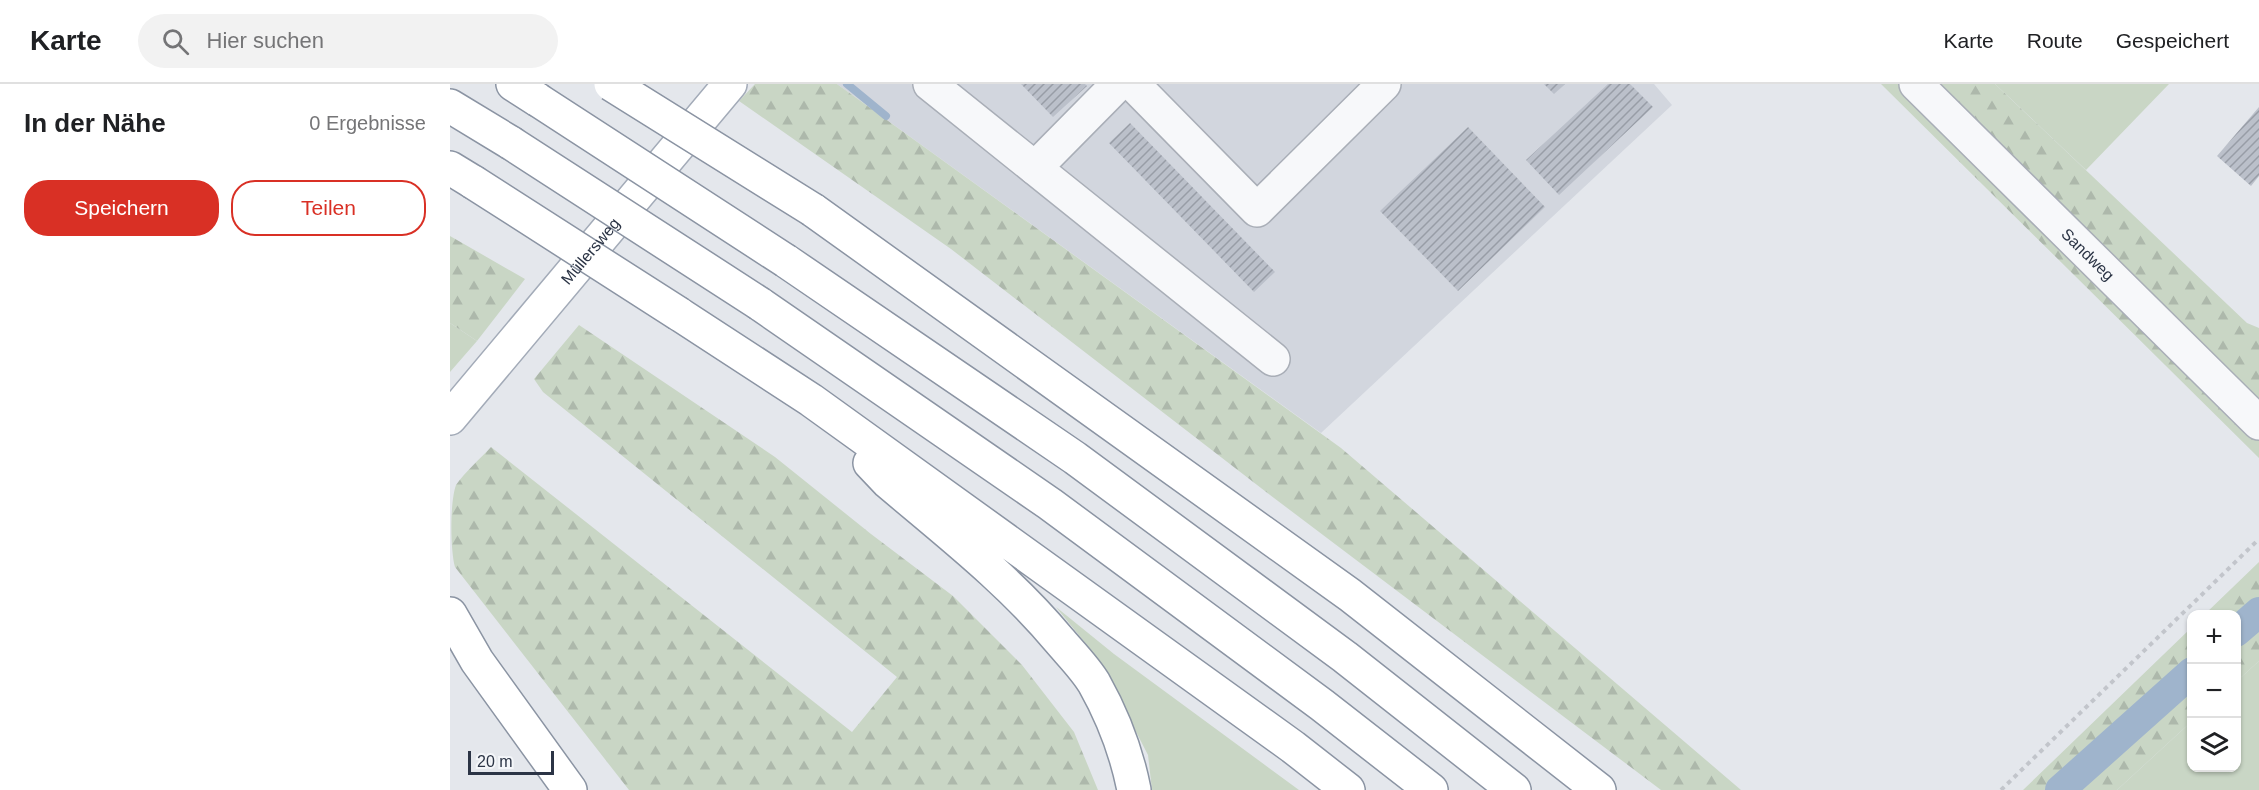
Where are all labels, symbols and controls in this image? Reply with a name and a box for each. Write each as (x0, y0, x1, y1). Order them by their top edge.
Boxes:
search box (138, 14, 558, 68)
text: Karte (30, 25, 102, 56)
icon: search (159, 25, 192, 58)
text: Hier suchen (207, 28, 324, 53)
text: Karte (1944, 29, 1994, 52)
text: Route (2027, 29, 2083, 52)
text: Gespeichert (2116, 29, 2229, 52)
text: In der Nähe (24, 108, 166, 138)
text: 0 Ergebnisse (309, 112, 426, 134)
button: Speichern (24, 180, 219, 236)
button: Teilen (231, 180, 426, 236)
street label: Müllersweg (558, 215, 623, 288)
street label: Sandweg (2058, 225, 2117, 284)
map controls (2187, 610, 2241, 772)
button: + (2187, 610, 2241, 664)
button: − (2187, 664, 2241, 718)
button: layers (2187, 718, 2241, 772)
scale bar (468, 748, 554, 776)
text: 20 m (477, 753, 513, 770)

